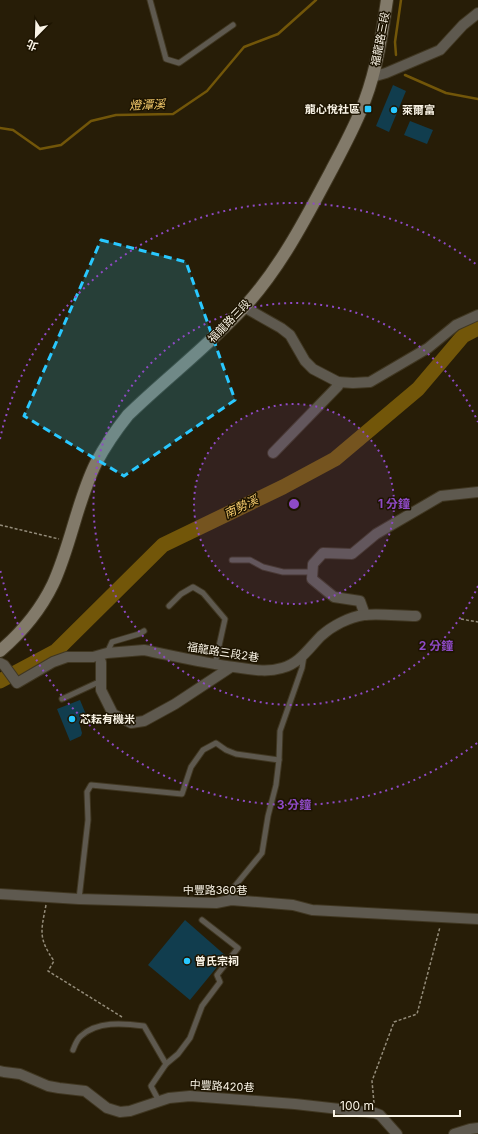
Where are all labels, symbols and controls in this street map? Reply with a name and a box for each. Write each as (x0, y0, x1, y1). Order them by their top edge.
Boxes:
street label: 福龍路三段 (368, 11, 392, 67)
north arrow (16, 16, 56, 56)
text: 北 (24, 37, 40, 54)
water label: 燈潭溪 (129, 96, 167, 113)
place label: 龍心悅社區 (305, 102, 360, 116)
place label: 萊爾富 (402, 103, 435, 117)
marker: 龍心悅社區 (363, 104, 373, 114)
marker: 萊爾富 (389, 105, 399, 115)
street label: 福龍路三段 (205, 296, 253, 346)
water label: 南勢溪 (221, 491, 262, 521)
text: 1 分鐘 (378, 496, 410, 511)
centre of rings (287, 497, 301, 511)
text: 2 分鐘 (419, 638, 453, 653)
street label: 福龍路三段2巷 (186, 639, 260, 665)
place label: 芯耘有機米 (80, 712, 135, 726)
marker: 芯耘有機米 (67, 714, 77, 724)
text: 3 分鐘 (277, 797, 311, 812)
street label: 中豐路360巷 (183, 883, 247, 897)
place label: 曾氏宗祠 (195, 954, 239, 968)
marker: 曾氏宗祠 (182, 956, 192, 966)
street label: 中豐路420巷 (189, 1077, 255, 1095)
scale bar (334, 1092, 460, 1118)
text: 100 m (340, 1098, 374, 1113)

